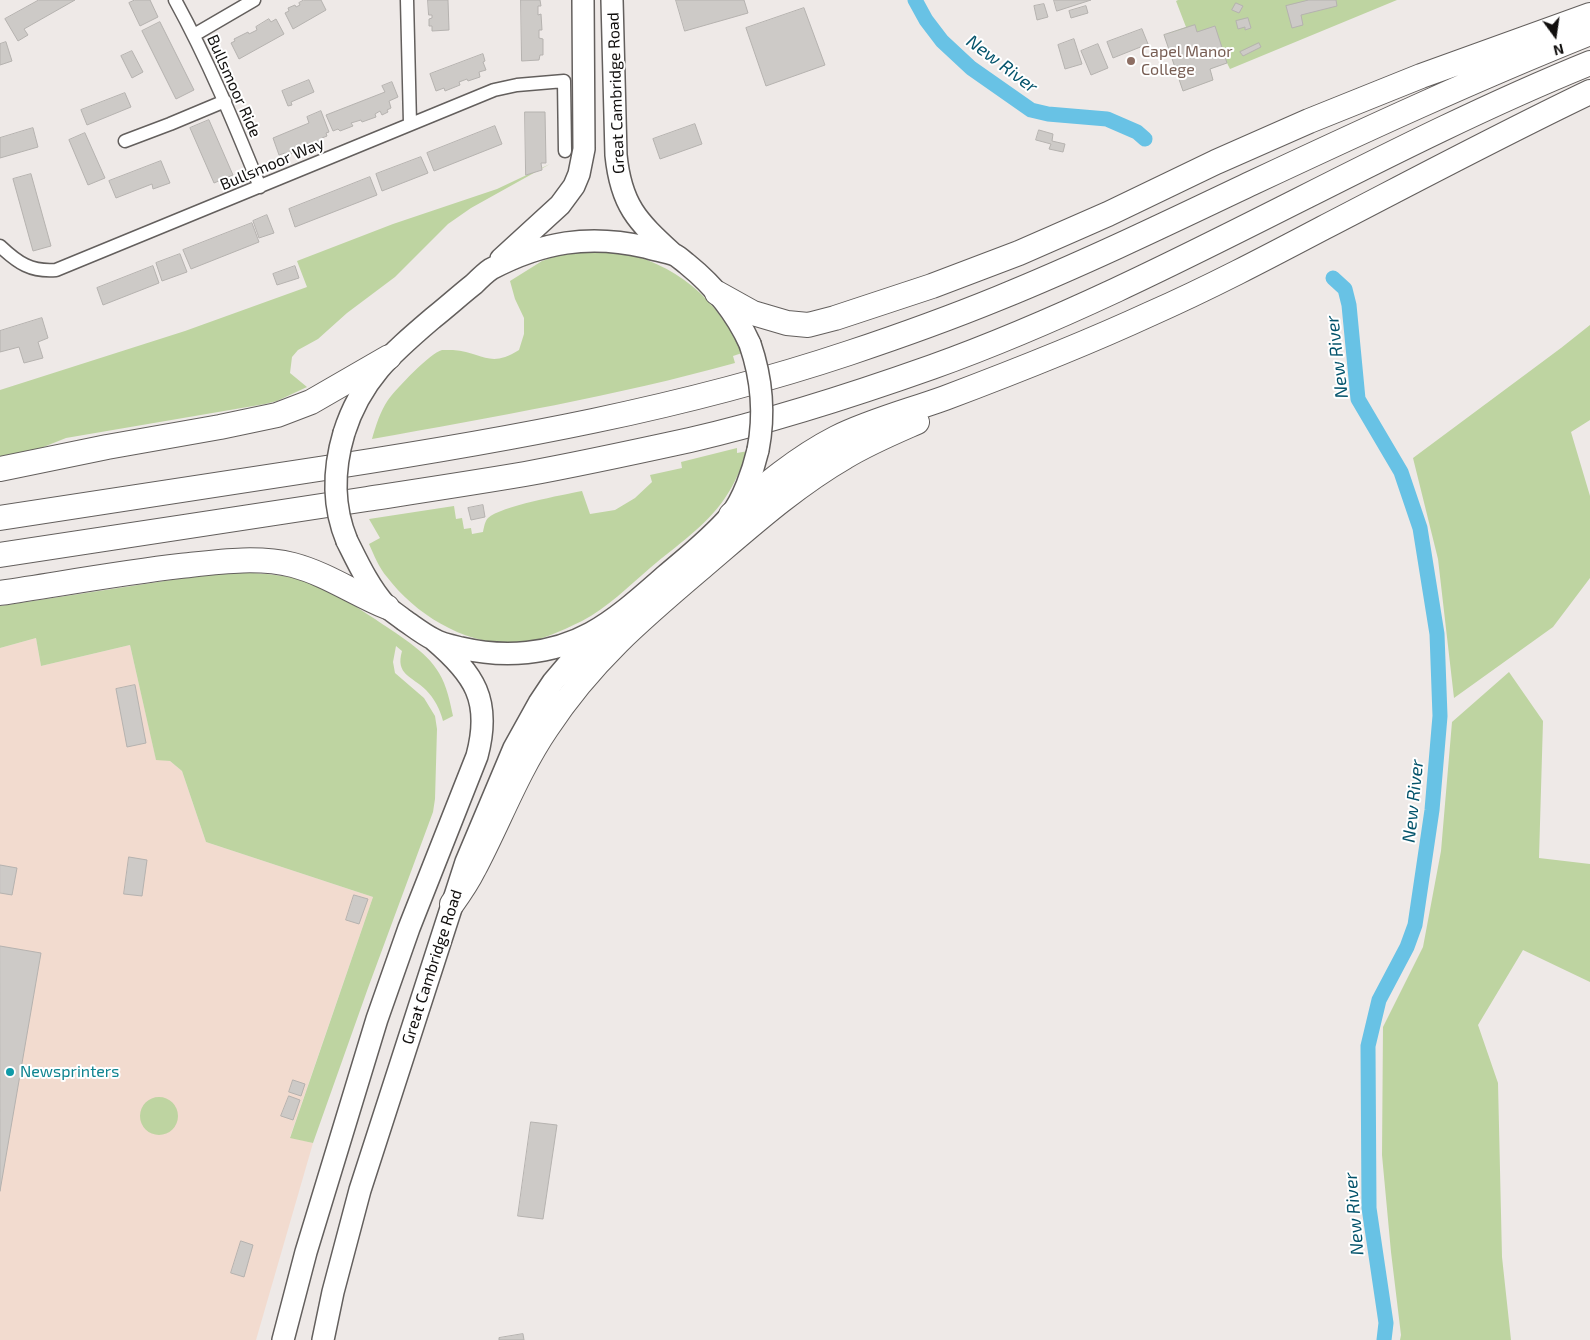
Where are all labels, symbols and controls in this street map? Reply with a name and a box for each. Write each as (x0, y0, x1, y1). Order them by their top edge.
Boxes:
north arrow (1530, 10, 1580, 60)
street label: Great Cambridge Road (604, 12, 628, 174)
water label: New River (962, 30, 1042, 98)
street label: Bullsmoor Ride (203, 32, 265, 140)
text: N (1552, 41, 1566, 60)
place label: Capel Manor College (1141, 42, 1233, 80)
marker: Capel Manor College (1125, 55, 1137, 67)
street label: Bullsmoor Way (217, 133, 327, 195)
water label: New River (1321, 314, 1353, 400)
water label: New River (1398, 758, 1428, 844)
street label: Great Cambridge Road (398, 887, 466, 1047)
place label: Newsprinters (20, 1062, 119, 1082)
marker: Newsprinters (4, 1066, 16, 1078)
water label: New River (1340, 1171, 1368, 1257)

